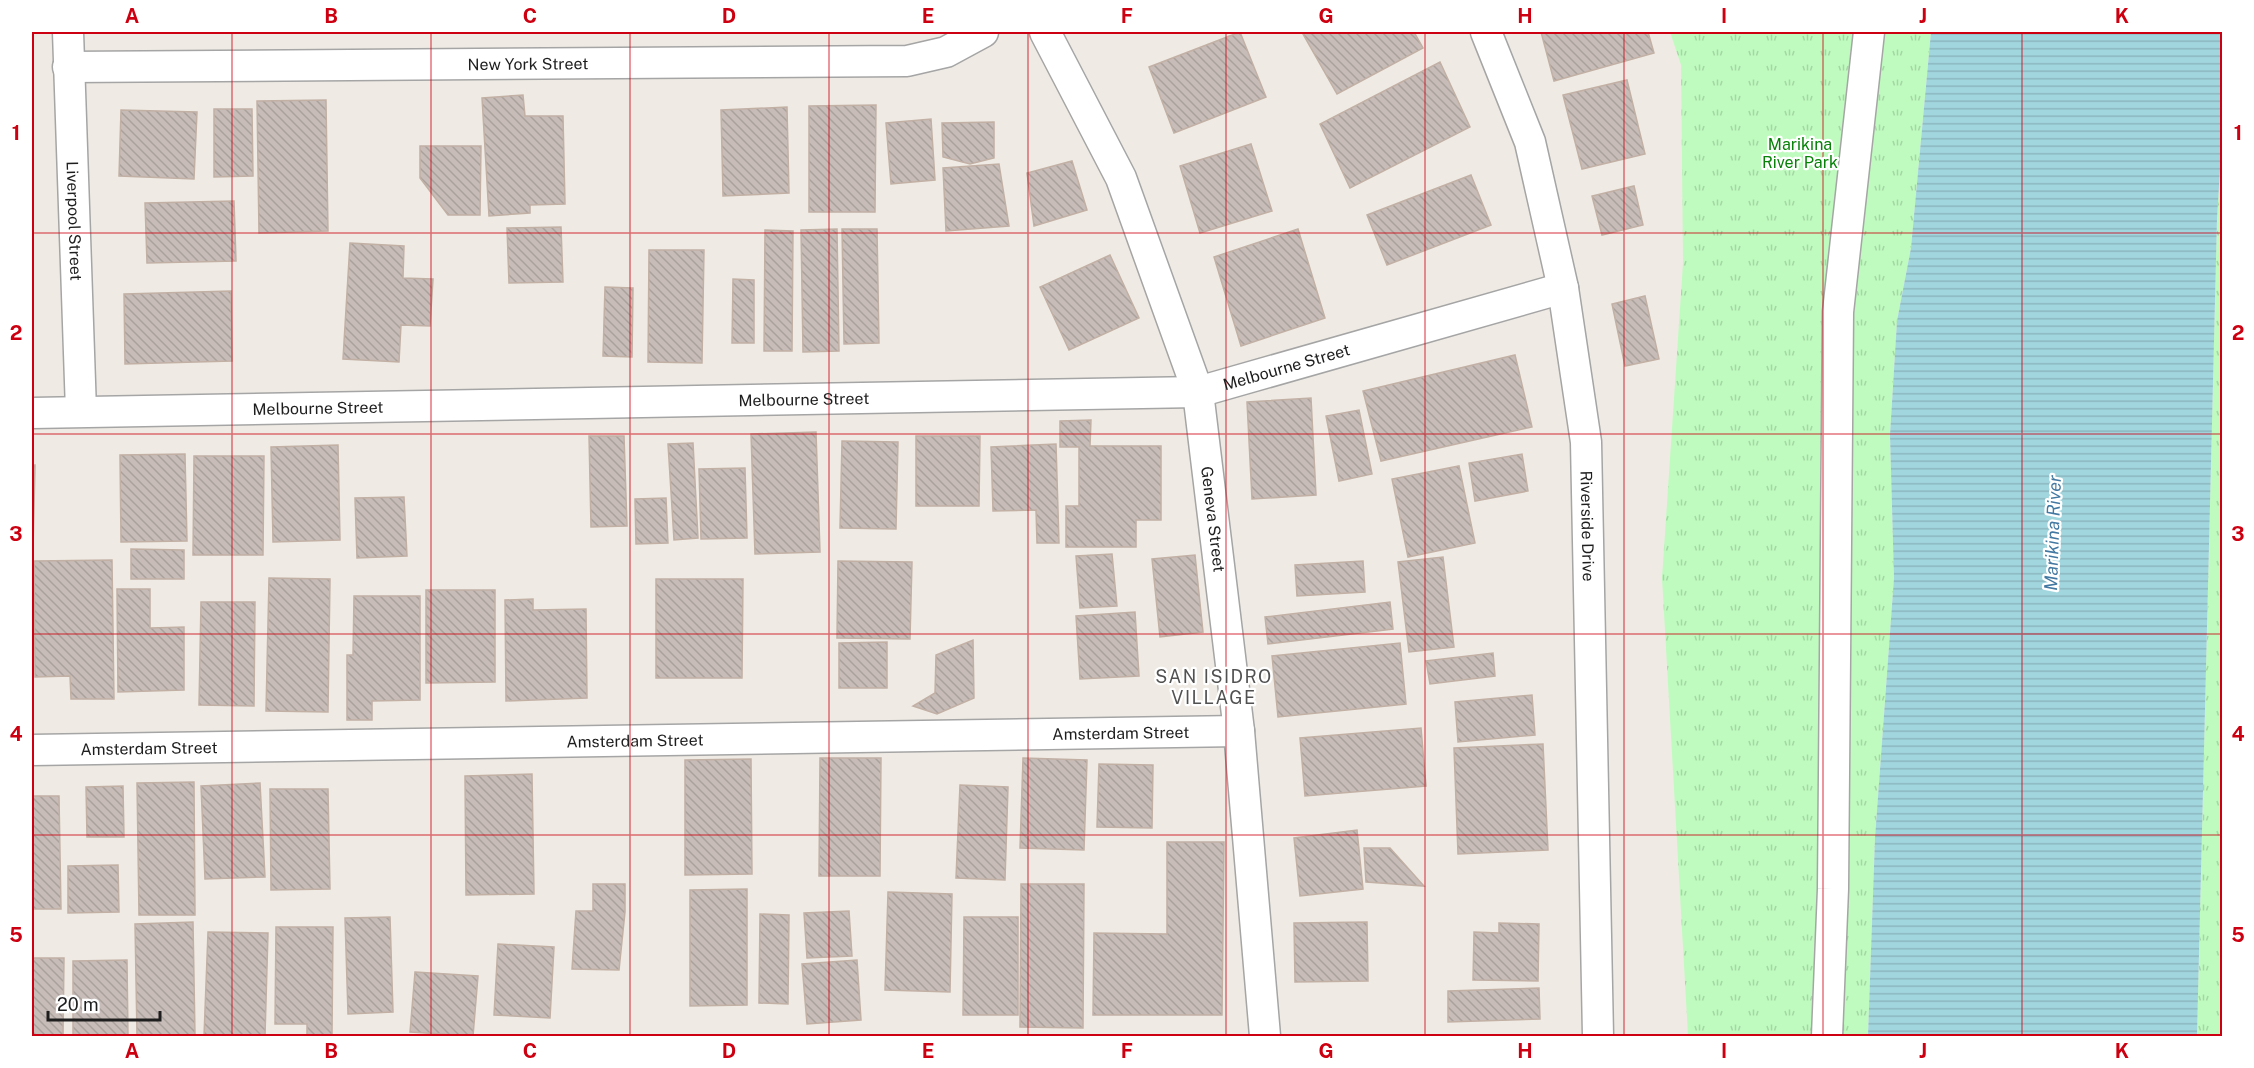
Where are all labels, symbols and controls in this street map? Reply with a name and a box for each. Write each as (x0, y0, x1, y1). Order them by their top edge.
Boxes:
text: A (125, 4, 139, 28)
text: B (324, 4, 338, 28)
text: C (523, 4, 537, 28)
text: D (722, 4, 736, 28)
text: E (922, 4, 934, 28)
text: F (1121, 4, 1133, 28)
text: G (1318, 4, 1334, 28)
text: H (1517, 4, 1533, 28)
text: I (1721, 4, 1727, 28)
text: J (1919, 4, 1927, 28)
text: K (2115, 4, 2129, 28)
street label: New York Street (467, 54, 589, 74)
text: 1 (12, 121, 20, 145)
text: 1 (2234, 121, 2242, 145)
park label: Marikina River Park (1762, 135, 1838, 172)
street label: Liverpool Street (62, 161, 86, 281)
text: 2 (10, 321, 22, 345)
text: 2 (2232, 321, 2244, 345)
street label: Melbourne Street (1221, 340, 1352, 394)
street label: Melbourne Street (738, 389, 870, 410)
street label: Melbourne Street (252, 398, 384, 419)
street label: Geneva Street (1197, 465, 1229, 573)
street label: Riverside Drive (1577, 471, 1598, 582)
water label: Marikina River (2040, 475, 2065, 591)
text: 3 (9, 522, 23, 546)
text: 3 (2231, 522, 2245, 546)
district label: SAN ISIDRO VILLAGE (1155, 666, 1273, 708)
text: 4 (9, 722, 23, 746)
text: 4 (2231, 722, 2245, 746)
street label: Amsterdam Street (1052, 723, 1190, 744)
street label: Amsterdam Street (566, 730, 704, 752)
street label: Amsterdam Street (80, 738, 218, 759)
text: 5 (9, 923, 23, 947)
text: 5 (2231, 923, 2245, 947)
scale bar (48, 984, 160, 1022)
text: 20 m (57, 994, 99, 1015)
text: A (125, 1039, 139, 1063)
text: B (324, 1039, 338, 1063)
text: C (523, 1039, 537, 1063)
text: D (722, 1039, 736, 1063)
text: E (922, 1039, 934, 1063)
text: F (1121, 1039, 1133, 1063)
text: G (1318, 1039, 1334, 1063)
text: H (1517, 1039, 1533, 1063)
text: I (1721, 1039, 1727, 1063)
text: J (1919, 1039, 1927, 1063)
text: K (2115, 1039, 2129, 1063)

